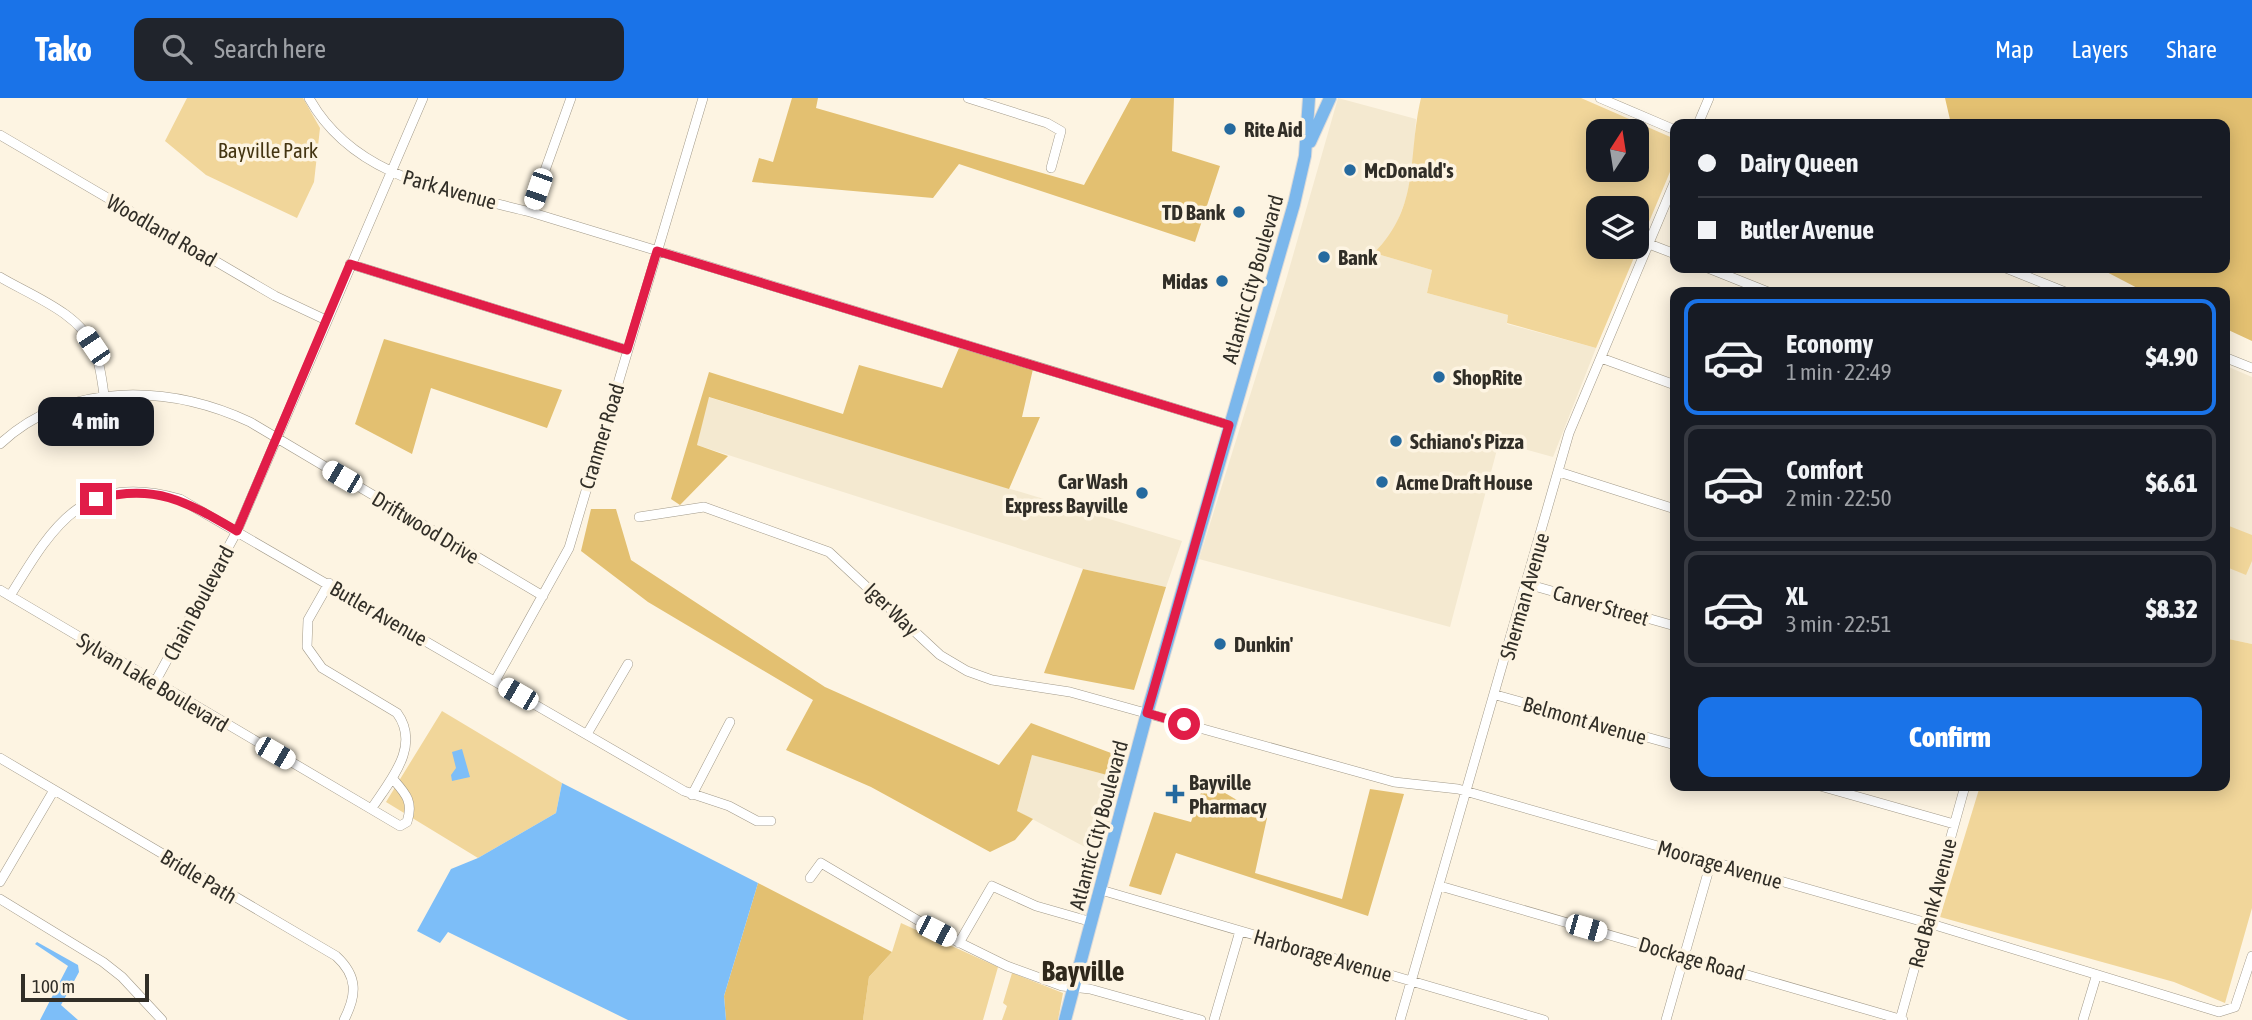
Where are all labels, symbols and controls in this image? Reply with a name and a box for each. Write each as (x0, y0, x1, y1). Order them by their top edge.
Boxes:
search box (134, 18, 624, 81)
text: Tako (35, 30, 92, 68)
icon: search (158, 30, 196, 68)
text: Search here (214, 34, 326, 64)
text: Map (1995, 36, 2034, 63)
text: Layers (2072, 36, 2128, 63)
text: Share (2166, 36, 2217, 63)
place label: Rite Aid (1244, 117, 1303, 141)
north arrow (1586, 119, 1648, 182)
map controls (1586, 119, 1649, 259)
marker: Rite Aid (1222, 121, 1238, 137)
park label: Bayville Park (218, 138, 318, 162)
text: Dairy Queen (1740, 148, 1858, 178)
place label: McDonald's (1364, 158, 1454, 182)
marker: McDonald's (1342, 162, 1358, 178)
street label: Park Avenue (401, 164, 499, 214)
car (522, 166, 555, 212)
street label: Woodland Road (103, 189, 221, 271)
street label: Atlantic City Boulevard (1216, 192, 1288, 366)
button: layers (1586, 196, 1649, 259)
place label: TD Bank (1162, 200, 1226, 224)
marker: TD Bank (1231, 204, 1247, 220)
text: Butler Avenue (1740, 215, 1874, 245)
place label: Bank (1338, 245, 1378, 269)
marker: Bank (1316, 249, 1332, 265)
place label: Midas (1162, 269, 1209, 293)
marker: Midas (1214, 273, 1230, 289)
car (73, 323, 114, 369)
icon: car (1702, 326, 1765, 389)
text: Economy (1786, 329, 1873, 359)
text: $4.90 (2146, 342, 2198, 372)
text: 1 min · 22:49 (1786, 359, 1892, 385)
place label: ShopRite (1453, 365, 1523, 389)
marker: ShopRite (1431, 369, 1447, 385)
street label: Cranmer Road (574, 380, 628, 492)
callout: 4 min (38, 398, 154, 446)
text: 4 min (73, 408, 119, 434)
place label: Schiano's Pizza (1410, 429, 1524, 453)
marker: Schiano's Pizza (1388, 433, 1404, 449)
icon: car (1702, 452, 1765, 515)
text: Comfort (1786, 455, 1863, 485)
car (319, 457, 366, 497)
text: $6.61 (2146, 468, 2198, 498)
place label: Car Wash Express Bayville (1005, 469, 1128, 517)
place label: Acme Draft House (1395, 470, 1533, 494)
marker: Acme Draft House (1374, 474, 1390, 490)
route end (80, 483, 112, 515)
marker: Car Wash Express Bayville (1134, 485, 1150, 501)
text: 2 min · 22:50 (1786, 485, 1892, 511)
street label: Driftwood Drive (368, 486, 484, 568)
street label: Sherman Avenue (1494, 530, 1554, 662)
street label: Chain Boulevard (158, 542, 238, 664)
street label: Butler Avenue (326, 576, 432, 650)
street label: Iger Way (860, 578, 924, 641)
icon: car (1702, 578, 1765, 641)
street label: Carver Street (1550, 580, 1652, 630)
text: XL (1786, 581, 1808, 611)
text: $8.32 (2146, 594, 2198, 624)
text: 3 min · 22:51 (1786, 611, 1892, 637)
street label: Sylvan Lake Boulevard (73, 627, 233, 737)
place label: Dunkin' (1234, 632, 1294, 656)
marker: Dunkin' (1212, 636, 1228, 652)
car (495, 674, 542, 714)
street label: Belmont Avenue (1521, 691, 1649, 749)
button: Confirm (1698, 697, 2202, 777)
route start (1168, 708, 1200, 740)
car (252, 733, 299, 773)
street label: Atlantic City Boulevard (1064, 738, 1132, 912)
place label: Bayville Pharmacy (1189, 770, 1267, 818)
marker: Bayville Pharmacy (1167, 786, 1183, 802)
street label: Moorage Avenue (1655, 835, 1785, 893)
street label: Red Bank Avenue (1903, 836, 1961, 970)
street label: Bridle Path (157, 844, 241, 908)
car (913, 912, 960, 950)
car (1563, 912, 1610, 944)
street label: Harborage Avenue (1251, 924, 1395, 986)
street label: Dockage Road (1636, 931, 1748, 985)
district label: Bayville (1041, 955, 1125, 987)
scale bar (21, 971, 149, 1003)
text: 100 m (32, 975, 75, 997)

